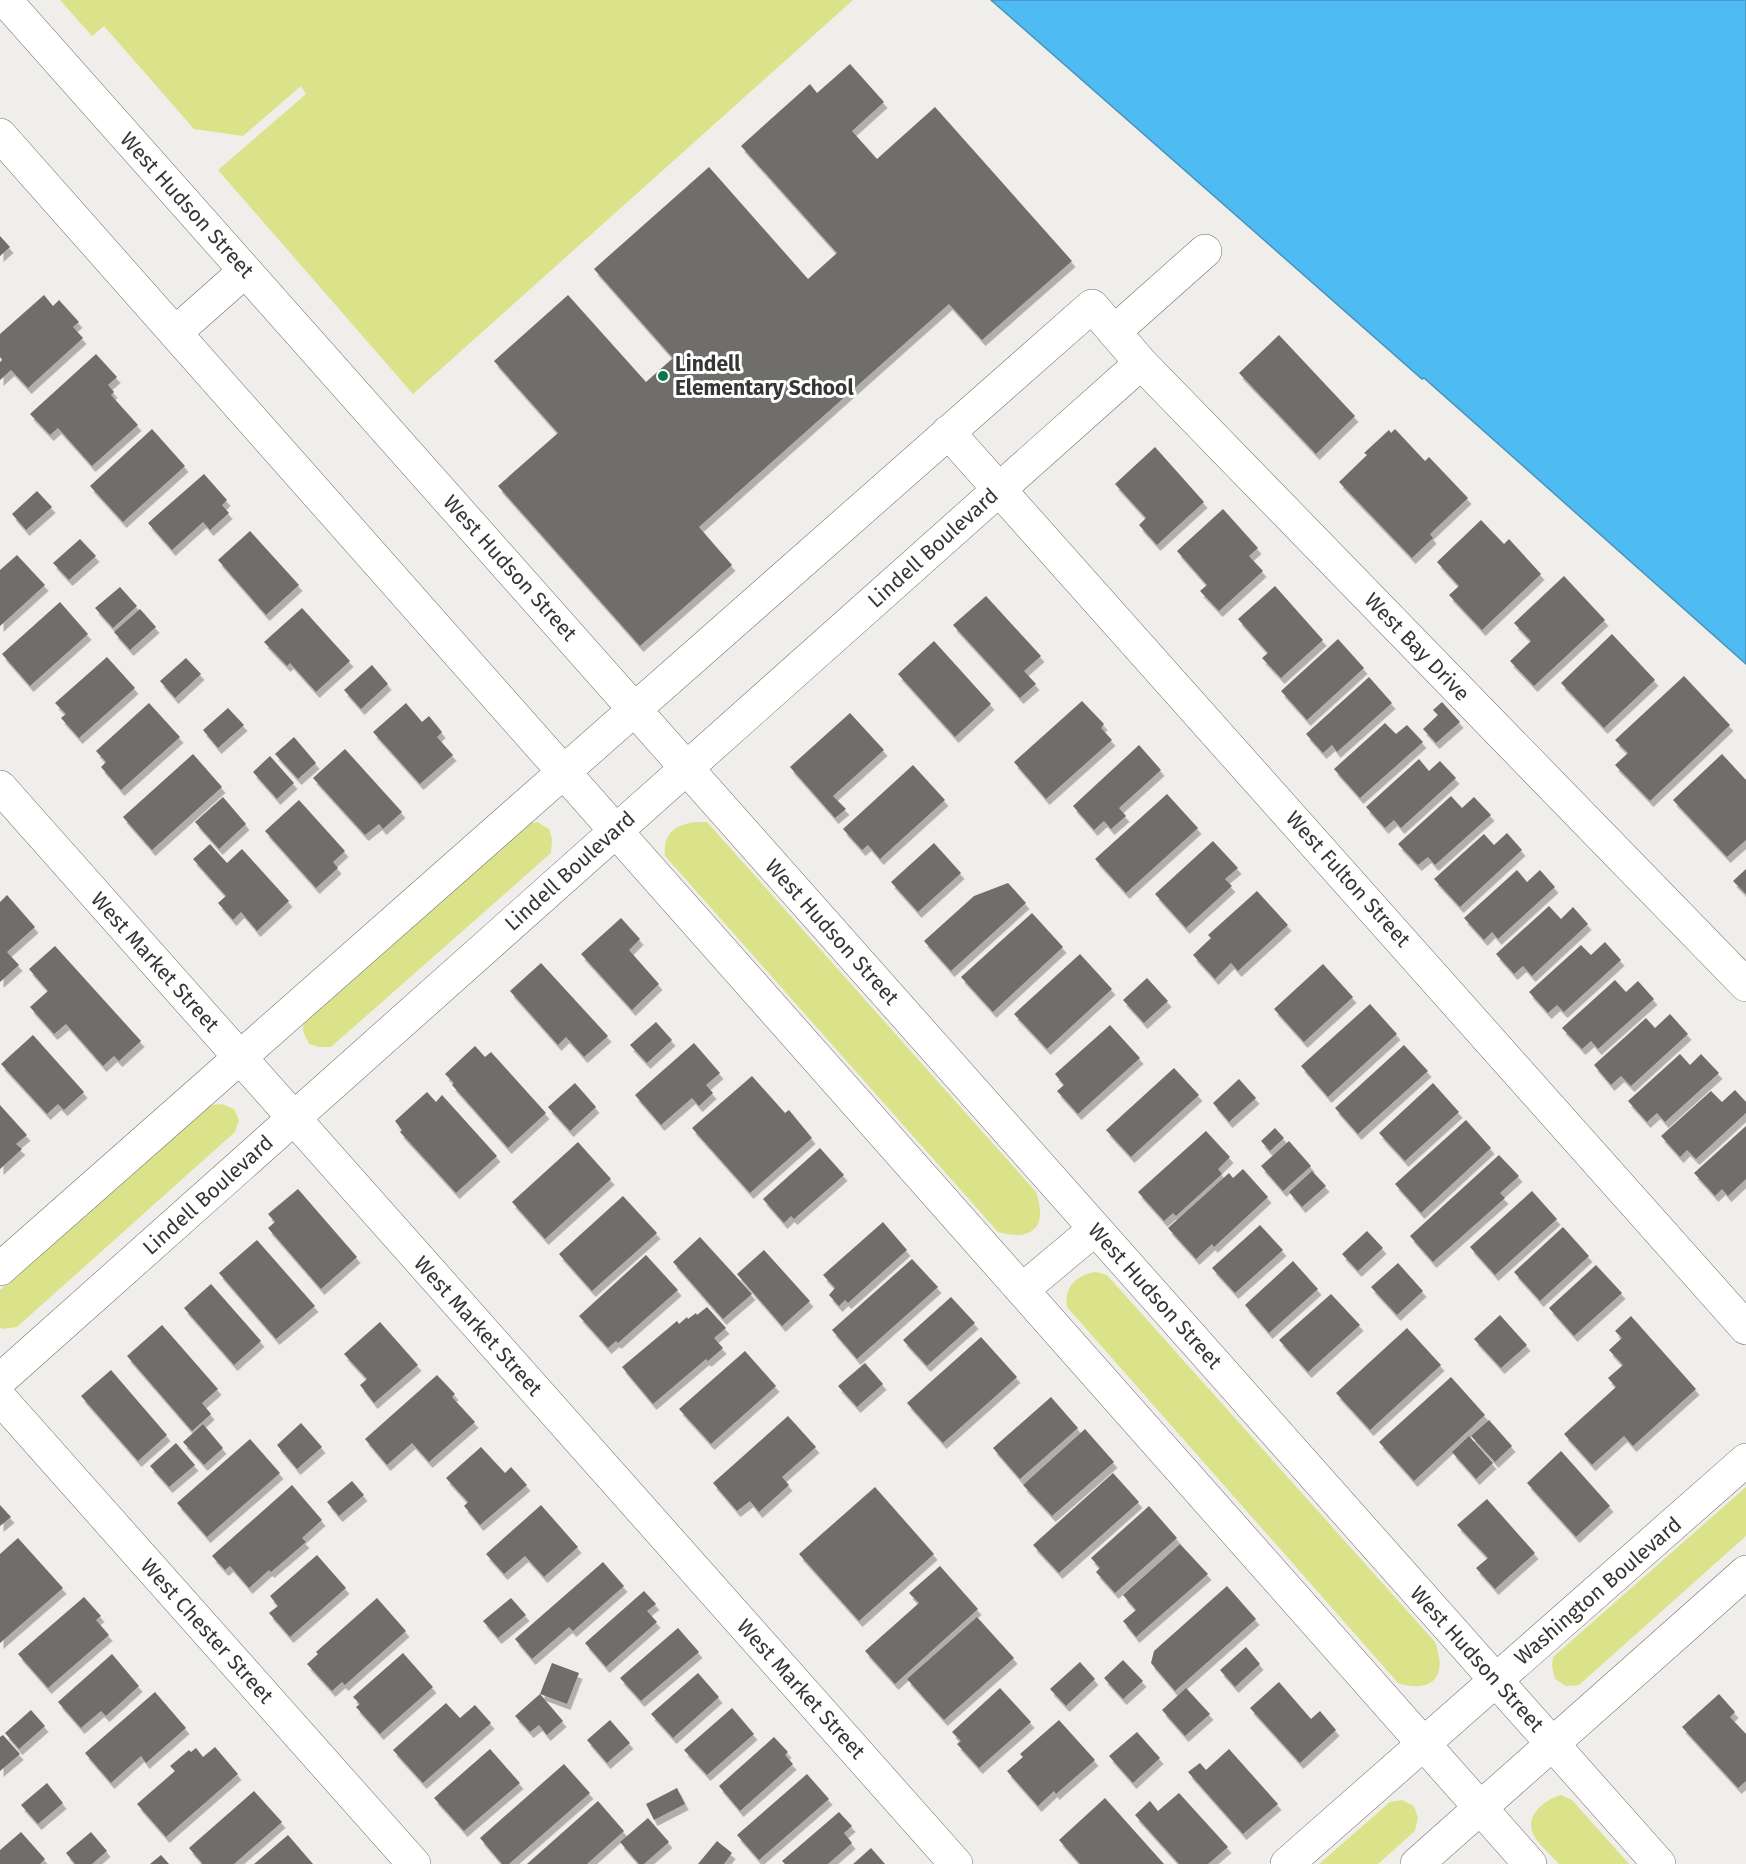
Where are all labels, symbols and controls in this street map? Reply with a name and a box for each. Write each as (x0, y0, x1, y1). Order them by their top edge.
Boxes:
street label: West Hudson Street (115, 127, 260, 284)
place label: Lindell Elementary School (675, 351, 854, 401)
marker: Lindell Elementary School (656, 369, 670, 383)
street label: Lindell Boulevard (862, 483, 1004, 613)
street label: West Hudson Street (438, 490, 583, 647)
street label: West Bay Drive (1359, 587, 1475, 707)
street label: Lindell Boulevard (499, 806, 641, 936)
street label: West Fulton Street (1280, 806, 1416, 953)
street label: West Hudson Street (760, 854, 905, 1011)
street label: West Market Street (85, 887, 225, 1038)
street label: Lindell Boulevard (137, 1130, 279, 1260)
street label: West Hudson Street (1083, 1218, 1228, 1375)
street label: West Market Street (408, 1251, 548, 1402)
street label: Washington Boulevard (1509, 1511, 1687, 1671)
street label: West Chester Street (135, 1553, 279, 1709)
street label: West Hudson Street (1405, 1581, 1550, 1738)
street label: West Market Street (731, 1614, 871, 1765)

